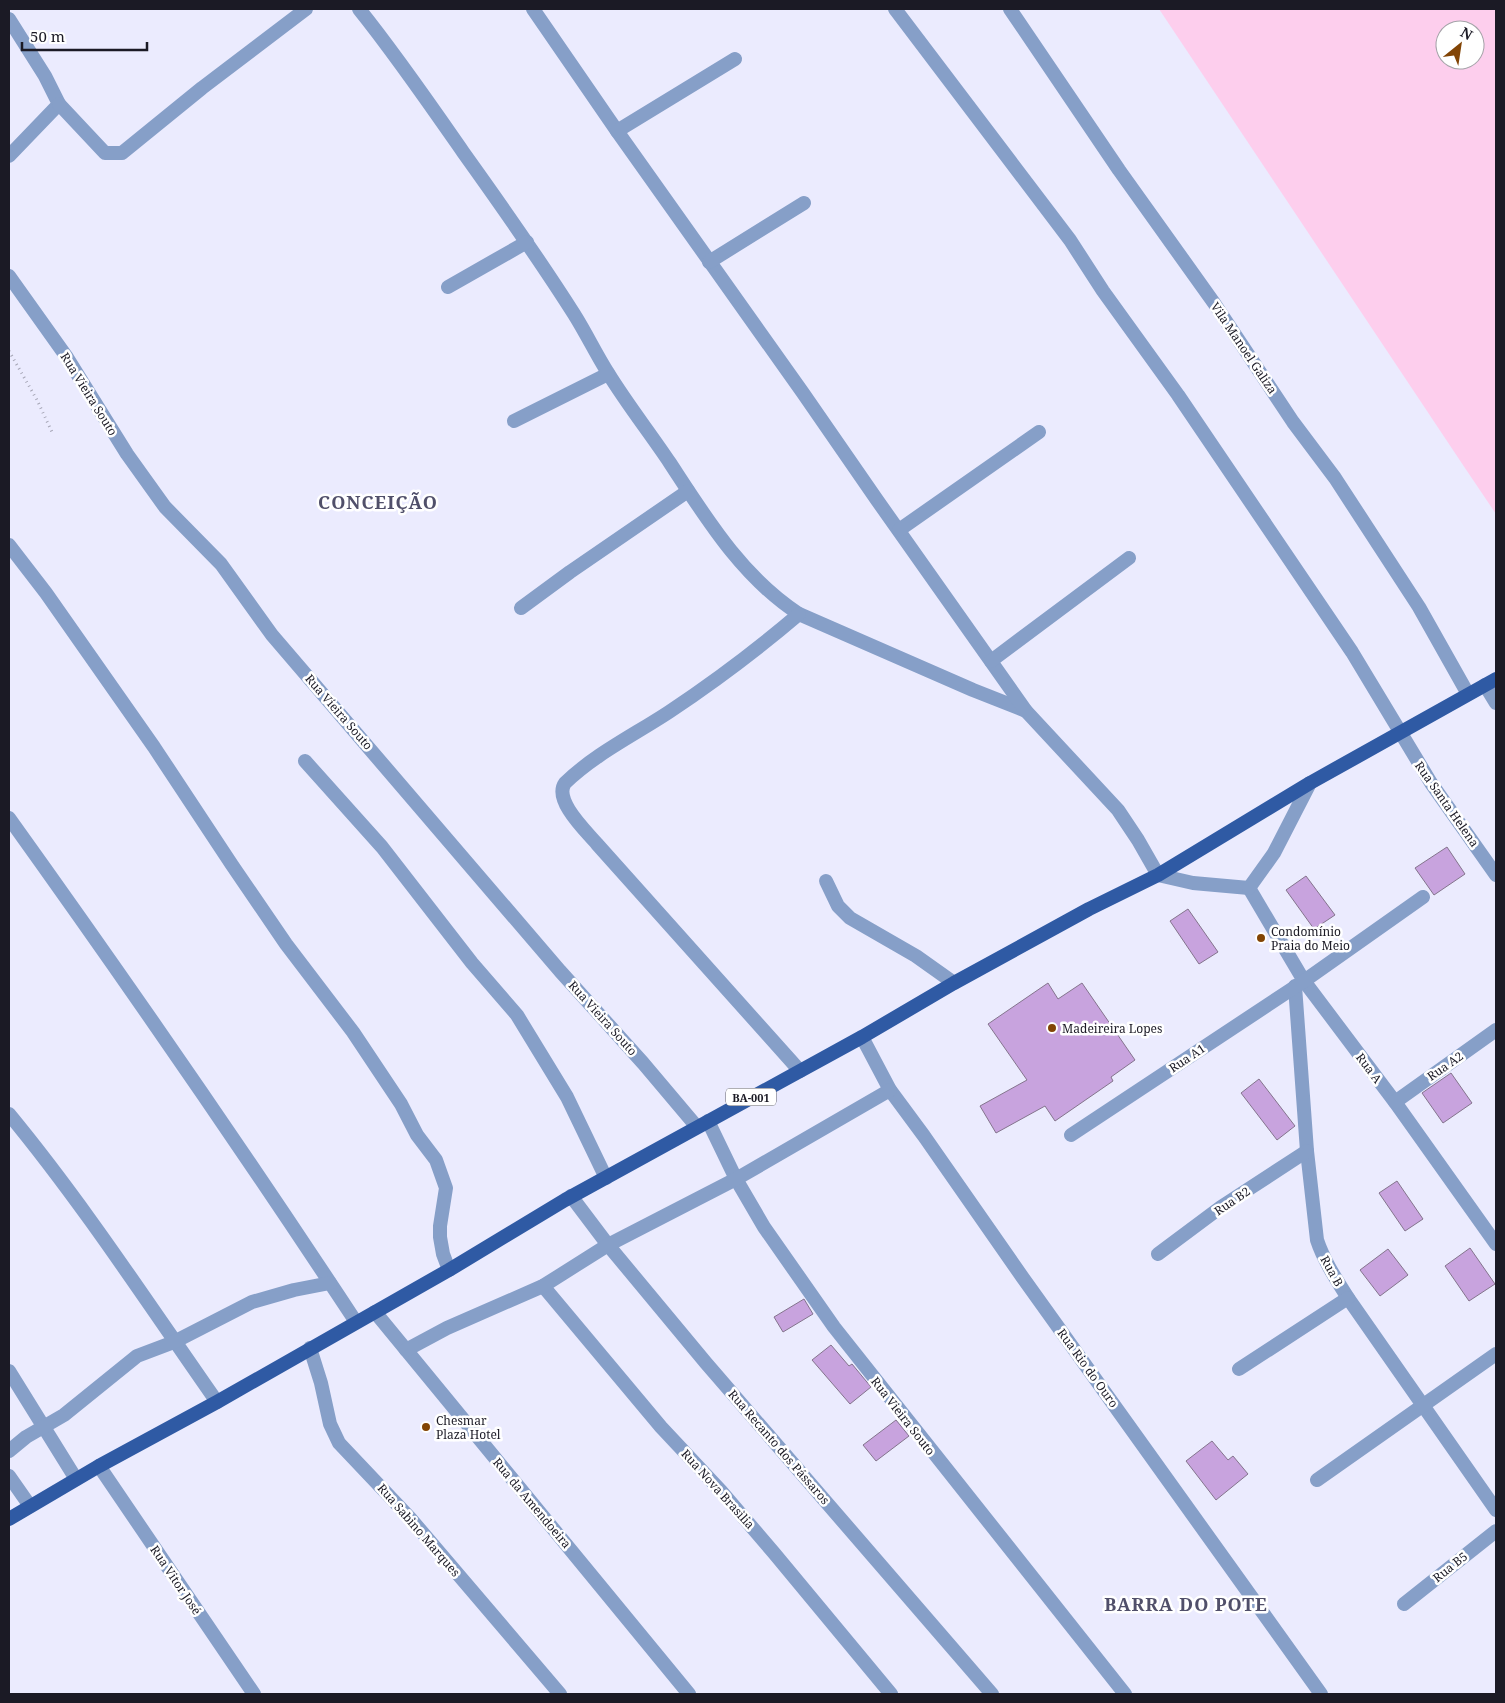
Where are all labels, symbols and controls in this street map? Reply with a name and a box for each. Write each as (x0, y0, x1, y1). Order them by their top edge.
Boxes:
scale bar (22, 20, 148, 52)
north arrow (1435, 20, 1485, 70)
text: N (1457, 22, 1476, 44)
text: 50 m (30, 26, 65, 46)
street label: Vila Manoel Galiza (1207, 299, 1281, 397)
street label: Rua Vieira Souto (57, 349, 121, 439)
district label: CONCEIÇÃO (318, 490, 438, 514)
street label: Rua Vieira Souto (301, 671, 377, 754)
street label: Rua Santa Helena (1411, 758, 1483, 850)
place label: Condomínio Praia do Meio (1271, 923, 1350, 954)
marker: Condomínio Praia do Meio (1255, 932, 1267, 944)
street label: Rua Vieira Souto (565, 977, 641, 1059)
place label: Madeireira Lopes (1062, 1020, 1162, 1037)
marker: Madeireira Lopes (1046, 1022, 1058, 1034)
street label: Rua A1 (1165, 1040, 1209, 1076)
street label: Rua A2 (1424, 1047, 1466, 1085)
street label: Rua A (1352, 1049, 1386, 1087)
road number: BA-001 (726, 1088, 776, 1106)
street label: Rua B2 (1211, 1183, 1253, 1219)
street label: Rua B (1317, 1252, 1348, 1290)
street label: Rua Rio do Ouro (1054, 1325, 1122, 1411)
street label: Rua Vieira Souto (867, 1373, 939, 1459)
street label: Rua Recanto dos Pássaros (724, 1386, 834, 1508)
place label: Chesmar Plaza Hotel (436, 1412, 501, 1443)
marker: Chesmar Plaza Hotel (420, 1421, 432, 1433)
street label: Rua Nova Brasilia (678, 1445, 759, 1533)
street label: Rua da Amendoeira (489, 1454, 575, 1552)
street label: Rua Sabino Marques (374, 1480, 464, 1580)
street label: Rua Vitor José (147, 1542, 205, 1618)
street label: Rua B5 (1429, 1548, 1471, 1586)
district label: BARRA DO POTE (1104, 1592, 1268, 1616)

